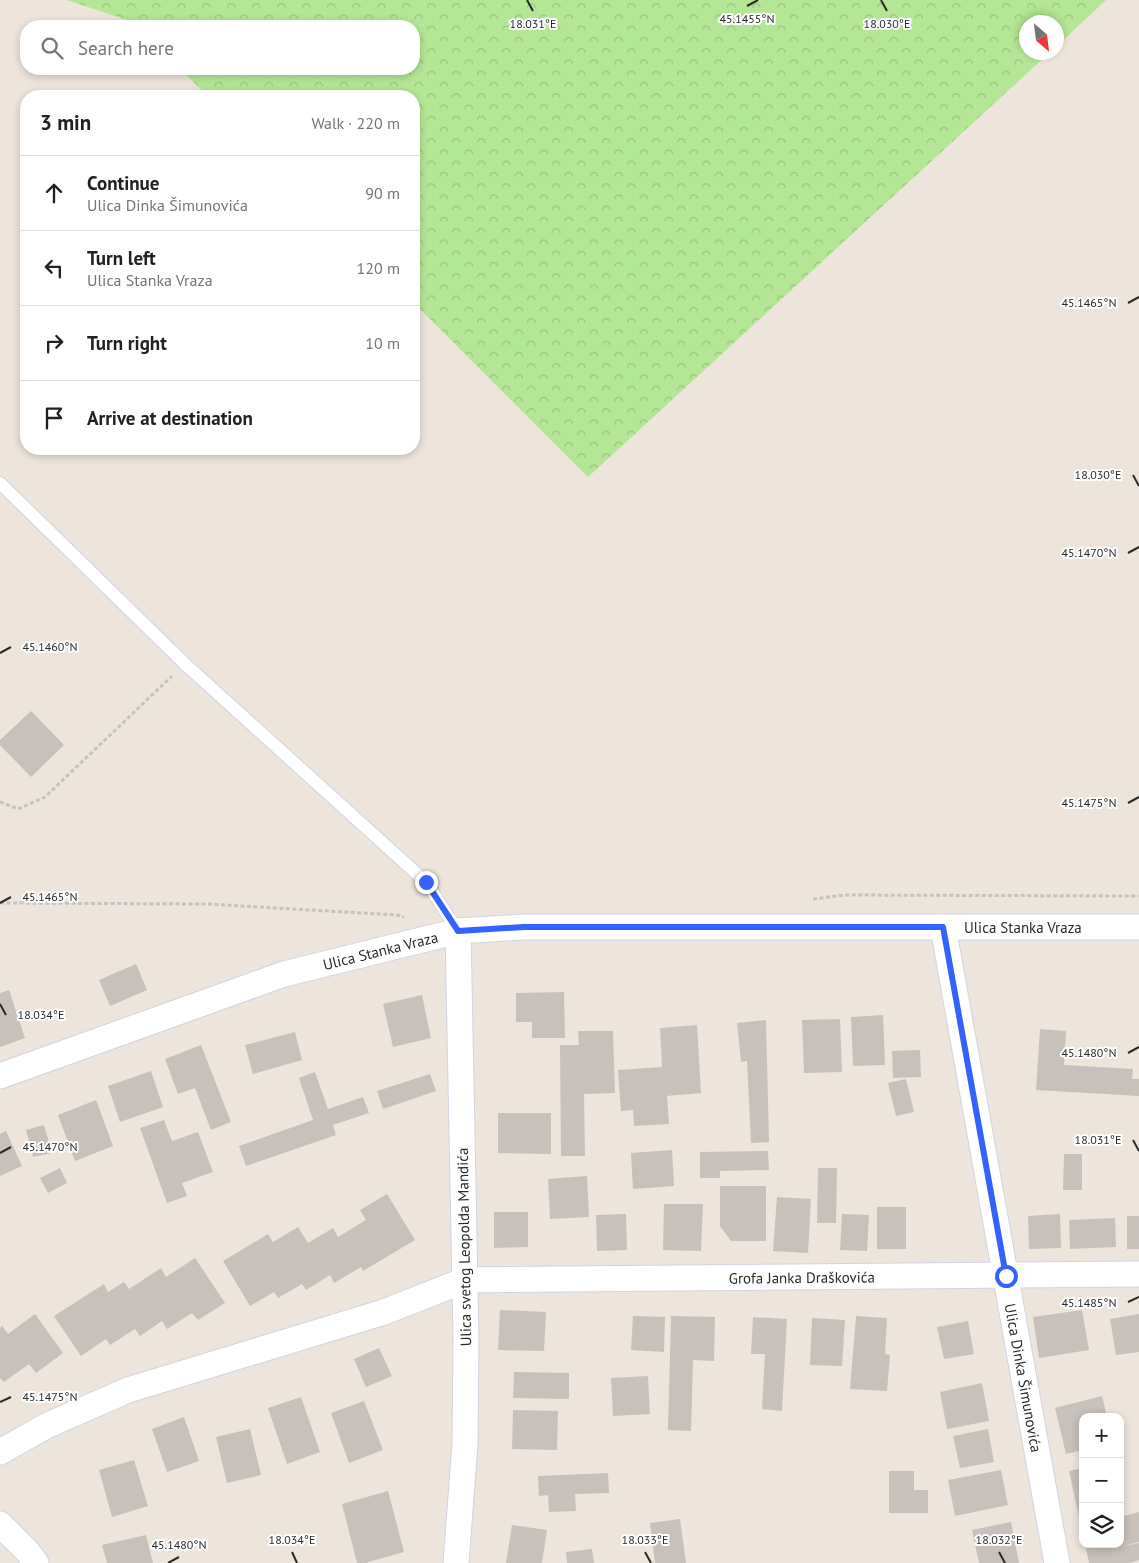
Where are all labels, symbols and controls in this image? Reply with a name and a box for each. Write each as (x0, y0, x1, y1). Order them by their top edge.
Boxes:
text: 45.1455°N (720, 11, 774, 26)
north arrow (1019, 15, 1064, 60)
text: 18.031°E (510, 16, 556, 31)
text: 18.030°E (864, 16, 910, 31)
search box (20, 20, 420, 75)
icon: search (38, 34, 66, 62)
text: Search here (78, 36, 174, 60)
text: 3 min (40, 109, 91, 136)
text: Walk · 220 m (311, 113, 400, 133)
text: Continue (87, 171, 159, 195)
icon: ahead (40, 179, 68, 207)
text: 90 m (365, 183, 400, 203)
text: Ulica Dinka Šimunovića (87, 195, 248, 215)
text: Turn left (87, 246, 156, 270)
icon: left (40, 254, 68, 282)
text: 120 m (357, 258, 400, 278)
text: Ulica Stanka Vraza (87, 270, 213, 290)
text: 45.1465°N (1062, 295, 1116, 310)
icon: right (40, 329, 68, 357)
text: Turn right (87, 331, 167, 355)
text: 10 m (365, 333, 400, 353)
icon: arrive (40, 404, 68, 432)
text: Arrive at destination (87, 406, 253, 430)
text: 18.030°E (1075, 467, 1121, 482)
text: 45.1470°N (1062, 545, 1116, 560)
text: 45.1460°N (23, 639, 77, 654)
text: 45.1475°N (1062, 795, 1116, 810)
route end (415, 871, 438, 894)
text: 45.1465°N (23, 889, 77, 904)
street label: Ulica Stanka Vraza (964, 918, 1082, 937)
street label: Ulica Stanka Vraza (321, 927, 440, 974)
text: 18.034°E (18, 1007, 64, 1022)
text: 45.1480°N (1062, 1045, 1116, 1060)
text: 18.031°E (1075, 1132, 1121, 1147)
text: 45.1470°N (23, 1139, 77, 1154)
street label: Ulica svetog Leopolda Mandića (453, 1148, 475, 1346)
route start (995, 1265, 1018, 1288)
street label: Grofa Janka Draškovića (729, 1267, 875, 1287)
text: 45.1485°N (1062, 1295, 1116, 1310)
street label: Ulica Dinka Šimunovića (1001, 1302, 1046, 1454)
text: 45.1475°N (23, 1389, 77, 1404)
map controls (1079, 1413, 1124, 1548)
button: + (1079, 1413, 1124, 1458)
button: − (1079, 1458, 1124, 1503)
button: layers (1079, 1503, 1124, 1548)
text: 18.034°E (269, 1532, 315, 1547)
text: 18.033°E (622, 1532, 668, 1547)
text: 18.032°E (976, 1532, 1022, 1547)
text: 45.1480°N (152, 1537, 206, 1552)

